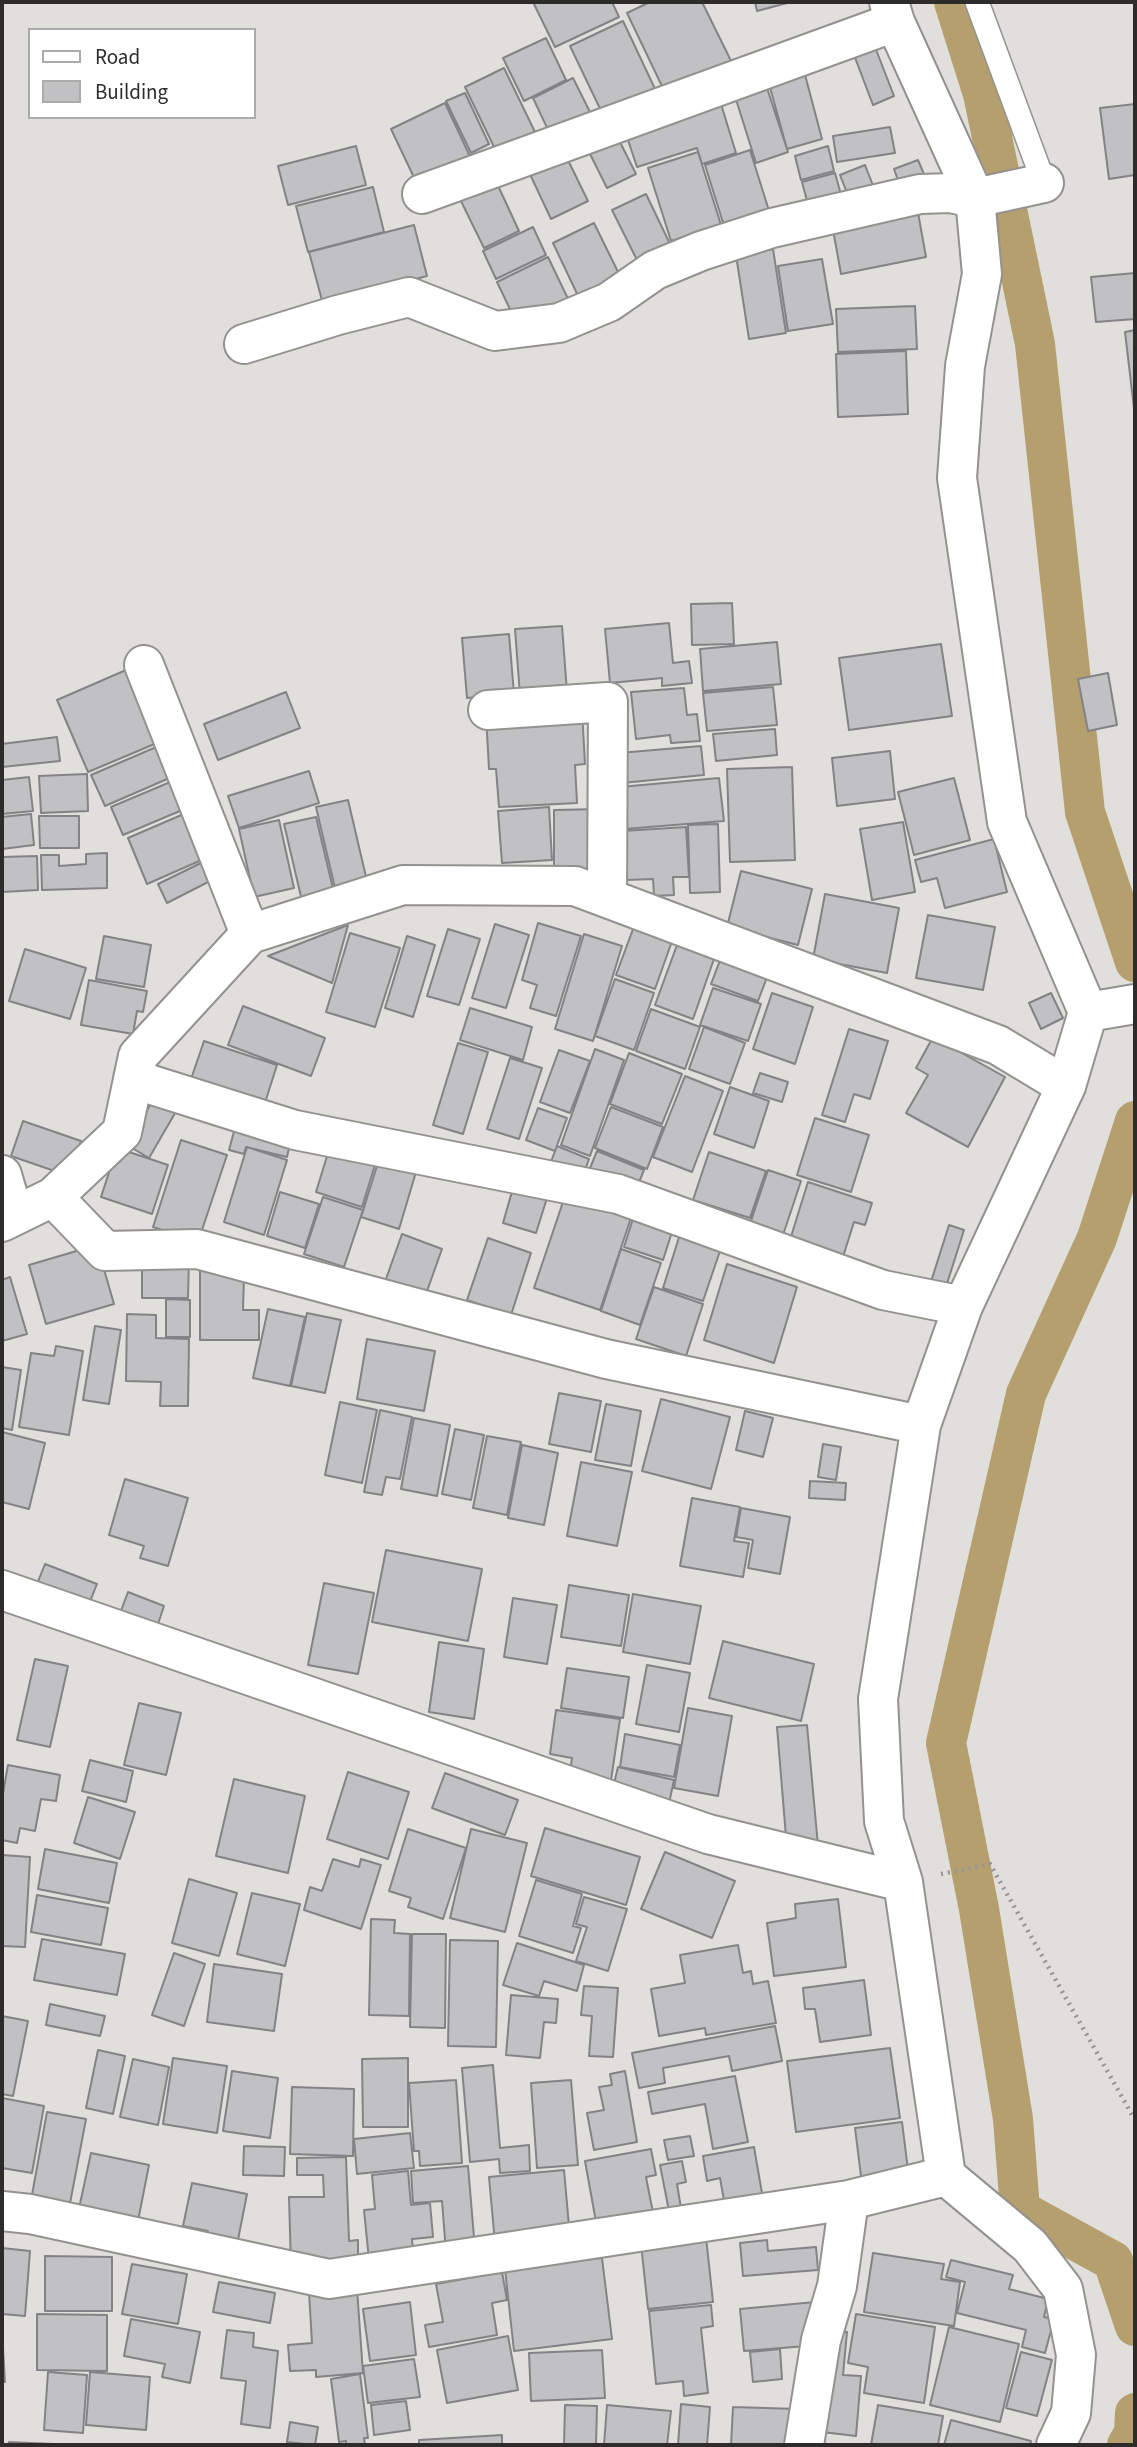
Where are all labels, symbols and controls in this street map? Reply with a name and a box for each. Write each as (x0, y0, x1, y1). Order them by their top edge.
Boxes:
legend (28, 28, 256, 119)
text: Road (95, 42, 140, 72)
text: Building (95, 77, 168, 107)

